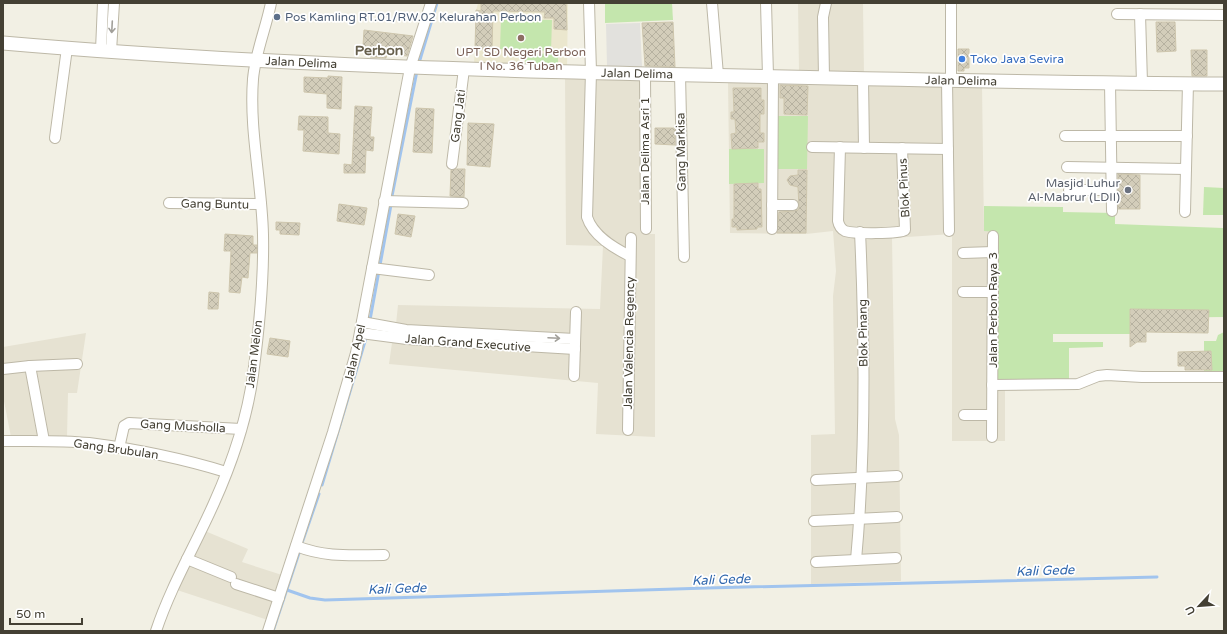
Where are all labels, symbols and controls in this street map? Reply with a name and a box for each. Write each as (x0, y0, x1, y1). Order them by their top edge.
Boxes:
place label: Pos Kamling RT.01/RW.02 Kelurahan Perbon (285, 10, 541, 24)
marker: Pos Kamling RT.01/RW.02 Kelurahan Perbon (272, 12, 282, 22)
one-way arrow (109, 20, 116, 33)
marker: UPT SD Negeri Perbon I No. 36 Tuban (516, 33, 526, 43)
district label: Perbon (355, 42, 403, 59)
place label: UPT SD Negeri Perbon I No. 36 Tuban (456, 45, 586, 73)
place label: Toko Java Sevira (970, 52, 1064, 66)
street label: Jalan Delima (265, 54, 338, 71)
marker: Toko Java Sevira (957, 54, 967, 64)
street label: Jalan Delima (601, 66, 673, 81)
street label: Jalan Delima (925, 73, 997, 88)
street label: Gang Jati (448, 89, 468, 143)
street label: Jalan Delima Asri 1 (638, 97, 652, 205)
street label: Gang Markisa (673, 112, 689, 192)
street label: Blok Pinus (895, 158, 913, 218)
place label: Masjid Luhur Al-Mabrur (LDII) (1028, 176, 1120, 204)
marker: Masjid Luhur Al-Mabrur (LDII) (1123, 185, 1133, 195)
street label: Gang Buntu (181, 196, 249, 212)
street label: Jalan Perbon Raya 3 (986, 252, 1000, 368)
street label: Jalan Valencia Regency (621, 276, 637, 410)
street label: Blok Pinang (855, 299, 871, 367)
street label: Jalan Melon (243, 319, 265, 389)
street label: Jalan Apel (342, 323, 368, 383)
street label: Jalan Grand Executive (405, 332, 532, 354)
one-way arrow (547, 334, 560, 341)
street label: Gang Musholla (140, 417, 226, 435)
street label: Gang Brubulan (72, 436, 160, 462)
water label: Kali Gede (1015, 562, 1075, 580)
water label: Kali Gede (691, 571, 751, 589)
water label: Kali Gede (367, 580, 427, 598)
north arrow (1179, 586, 1219, 626)
scale bar (10, 600, 82, 626)
text: U (1183, 604, 1198, 617)
text: 50 m (16, 607, 45, 621)

